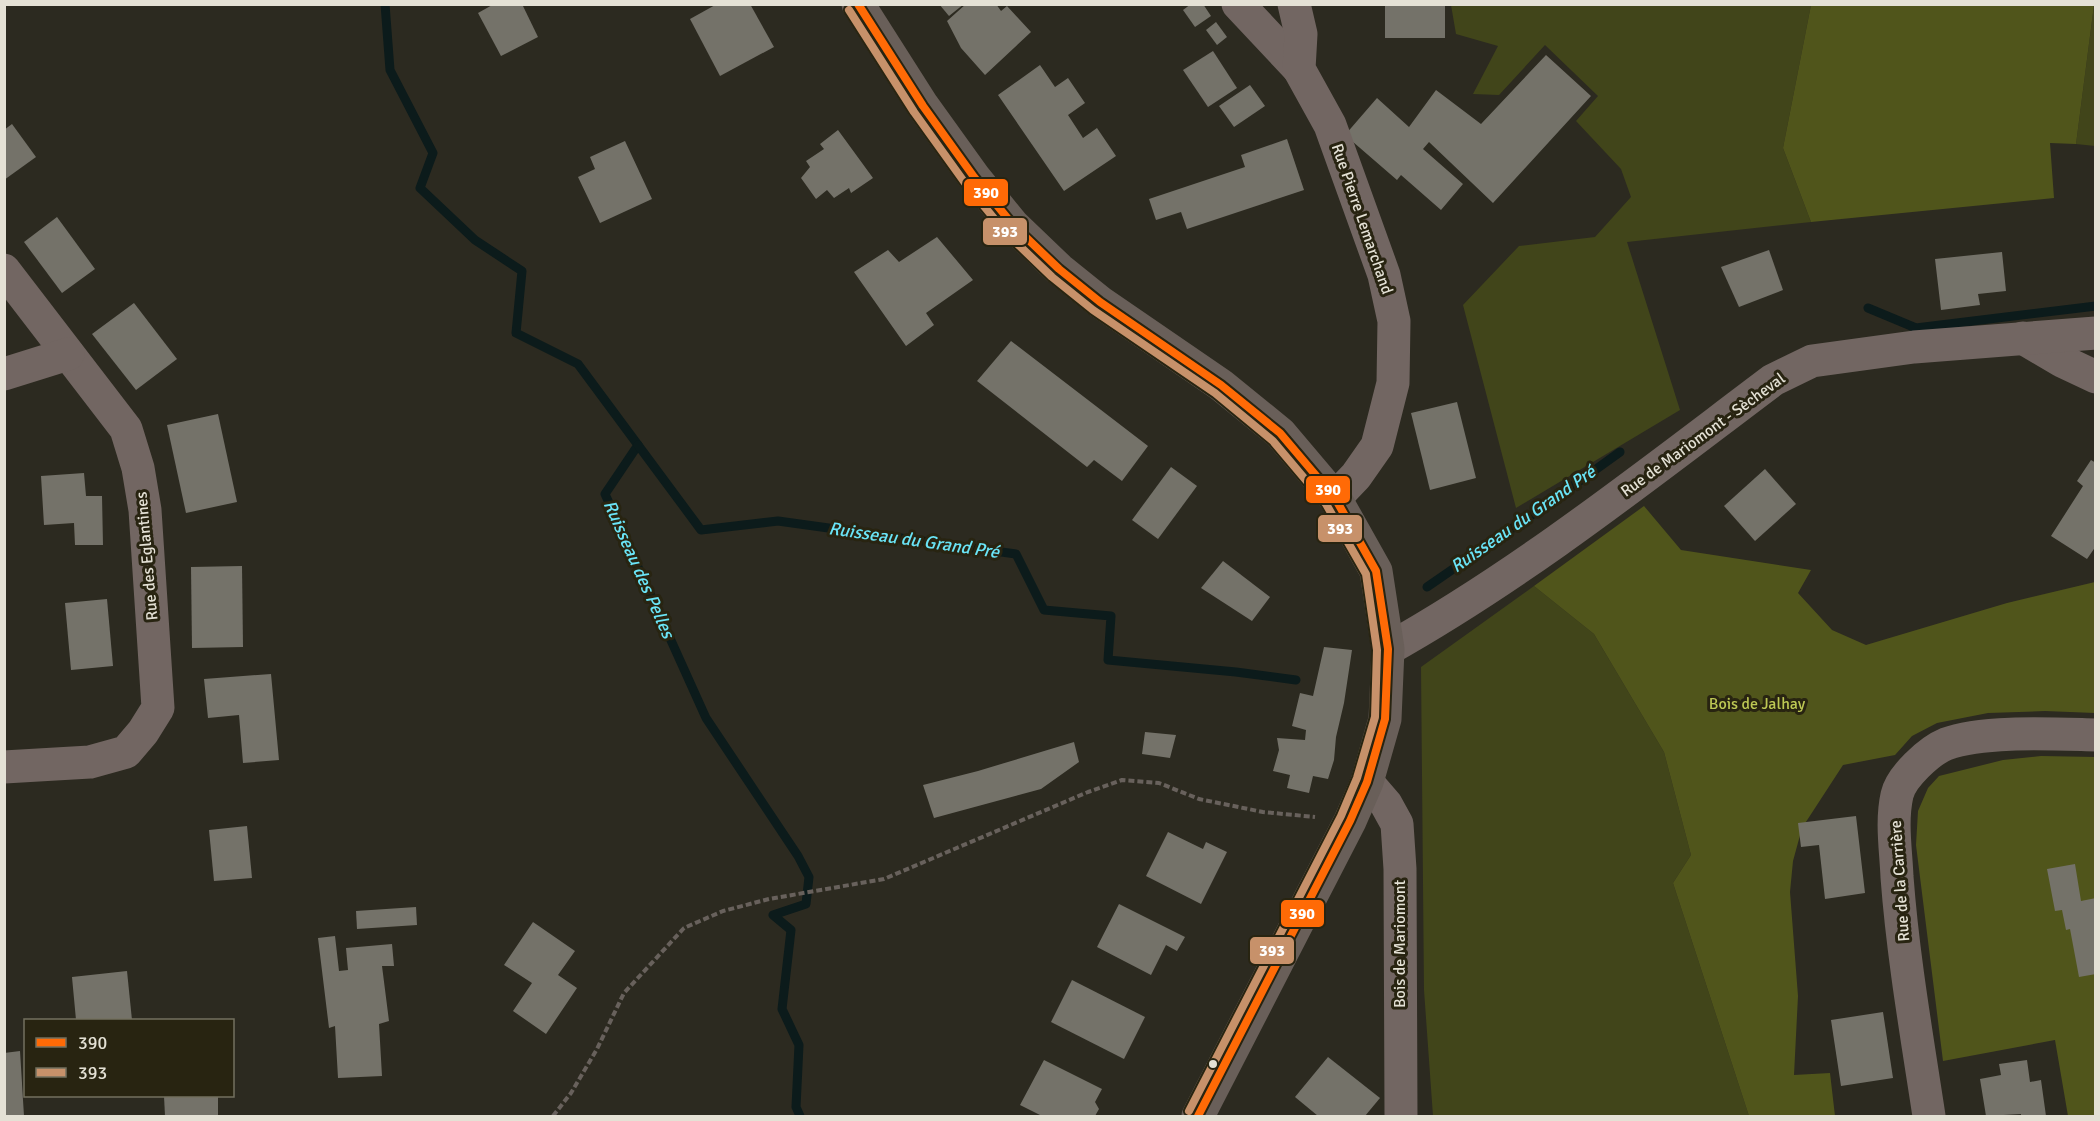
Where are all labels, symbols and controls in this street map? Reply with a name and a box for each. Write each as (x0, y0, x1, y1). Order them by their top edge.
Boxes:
street label: Rue Pierre Lemarchand (1327, 141, 1397, 297)
line badge: 390 (963, 178, 1009, 207)
text: 390 (973, 183, 999, 203)
line badge: 393 (982, 217, 1028, 246)
text: 393 (992, 222, 1018, 242)
street label: Rue de Mariomont - Sècheval (1617, 368, 1789, 501)
water label: Ruisseau du Grand Pré (1446, 460, 1601, 577)
line badge: 390 (1305, 475, 1351, 504)
text: 390 (1315, 480, 1341, 500)
street label: Rue des Eglantines (131, 491, 163, 621)
water label: Ruisseau des Pelles (599, 496, 680, 643)
line badge: 393 (1317, 514, 1363, 543)
water label: Ruisseau du Grand Pré (827, 517, 1003, 563)
text: 393 (1327, 519, 1353, 539)
park label: Bois de Jalhay (1709, 694, 1806, 714)
street label: Rue de la Carrière (1886, 820, 1914, 942)
street label: Bois de Mariomont (1390, 880, 1410, 1008)
line badge: 390 (1280, 899, 1325, 928)
text: 390 (1289, 904, 1315, 924)
line badge: 393 (1249, 936, 1295, 965)
text: 393 (1259, 941, 1285, 961)
legend (24, 1019, 234, 1097)
text: 390 (78, 1032, 107, 1054)
unlabelled marker (1207, 1058, 1219, 1070)
text: 393 (78, 1062, 107, 1084)

